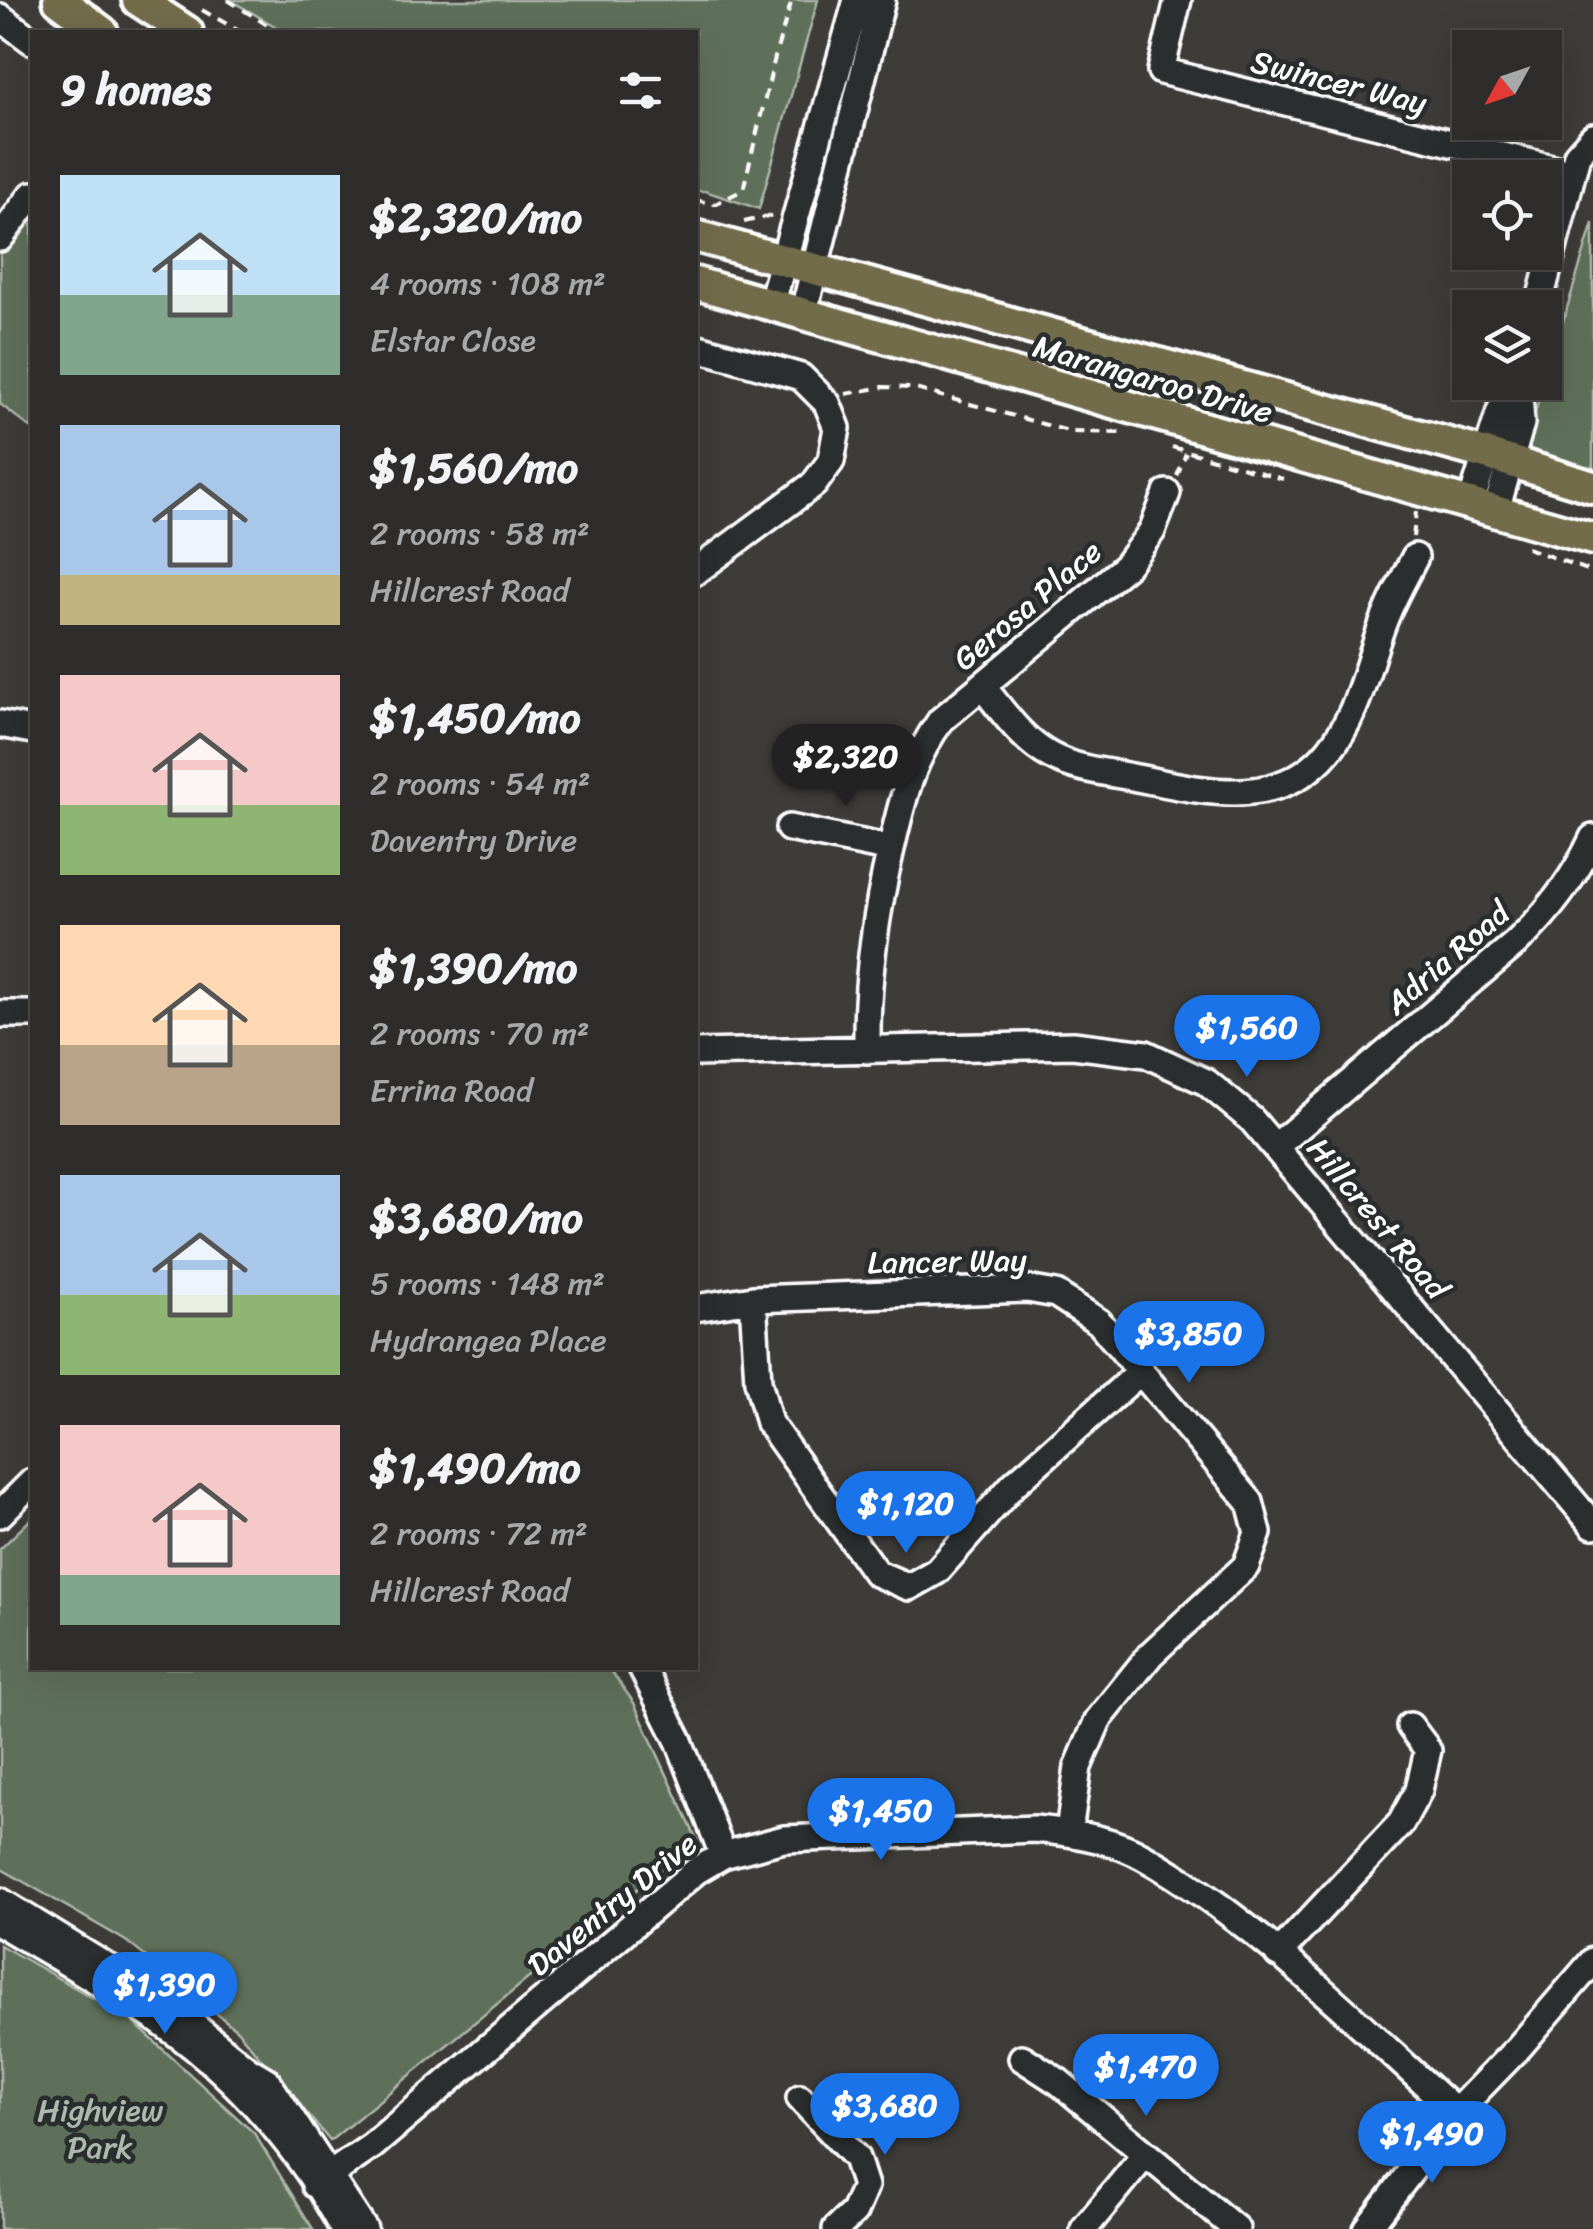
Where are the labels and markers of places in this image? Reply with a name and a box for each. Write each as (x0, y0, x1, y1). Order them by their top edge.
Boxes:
pin: $2,320 (765, 724, 927, 809)
pin: $1,560 (1166, 995, 1328, 1080)
pin: $3,850 (1108, 1301, 1270, 1386)
pin: $1,120 (825, 1471, 987, 1556)
pin: $1,450 (800, 1778, 962, 1863)
pin: $1,390 (84, 1952, 246, 2037)
pin: $1,470 (1065, 2034, 1227, 2119)
pin: $3,680 (804, 2073, 966, 2158)
pin: $1,490 (1351, 2101, 1513, 2186)

